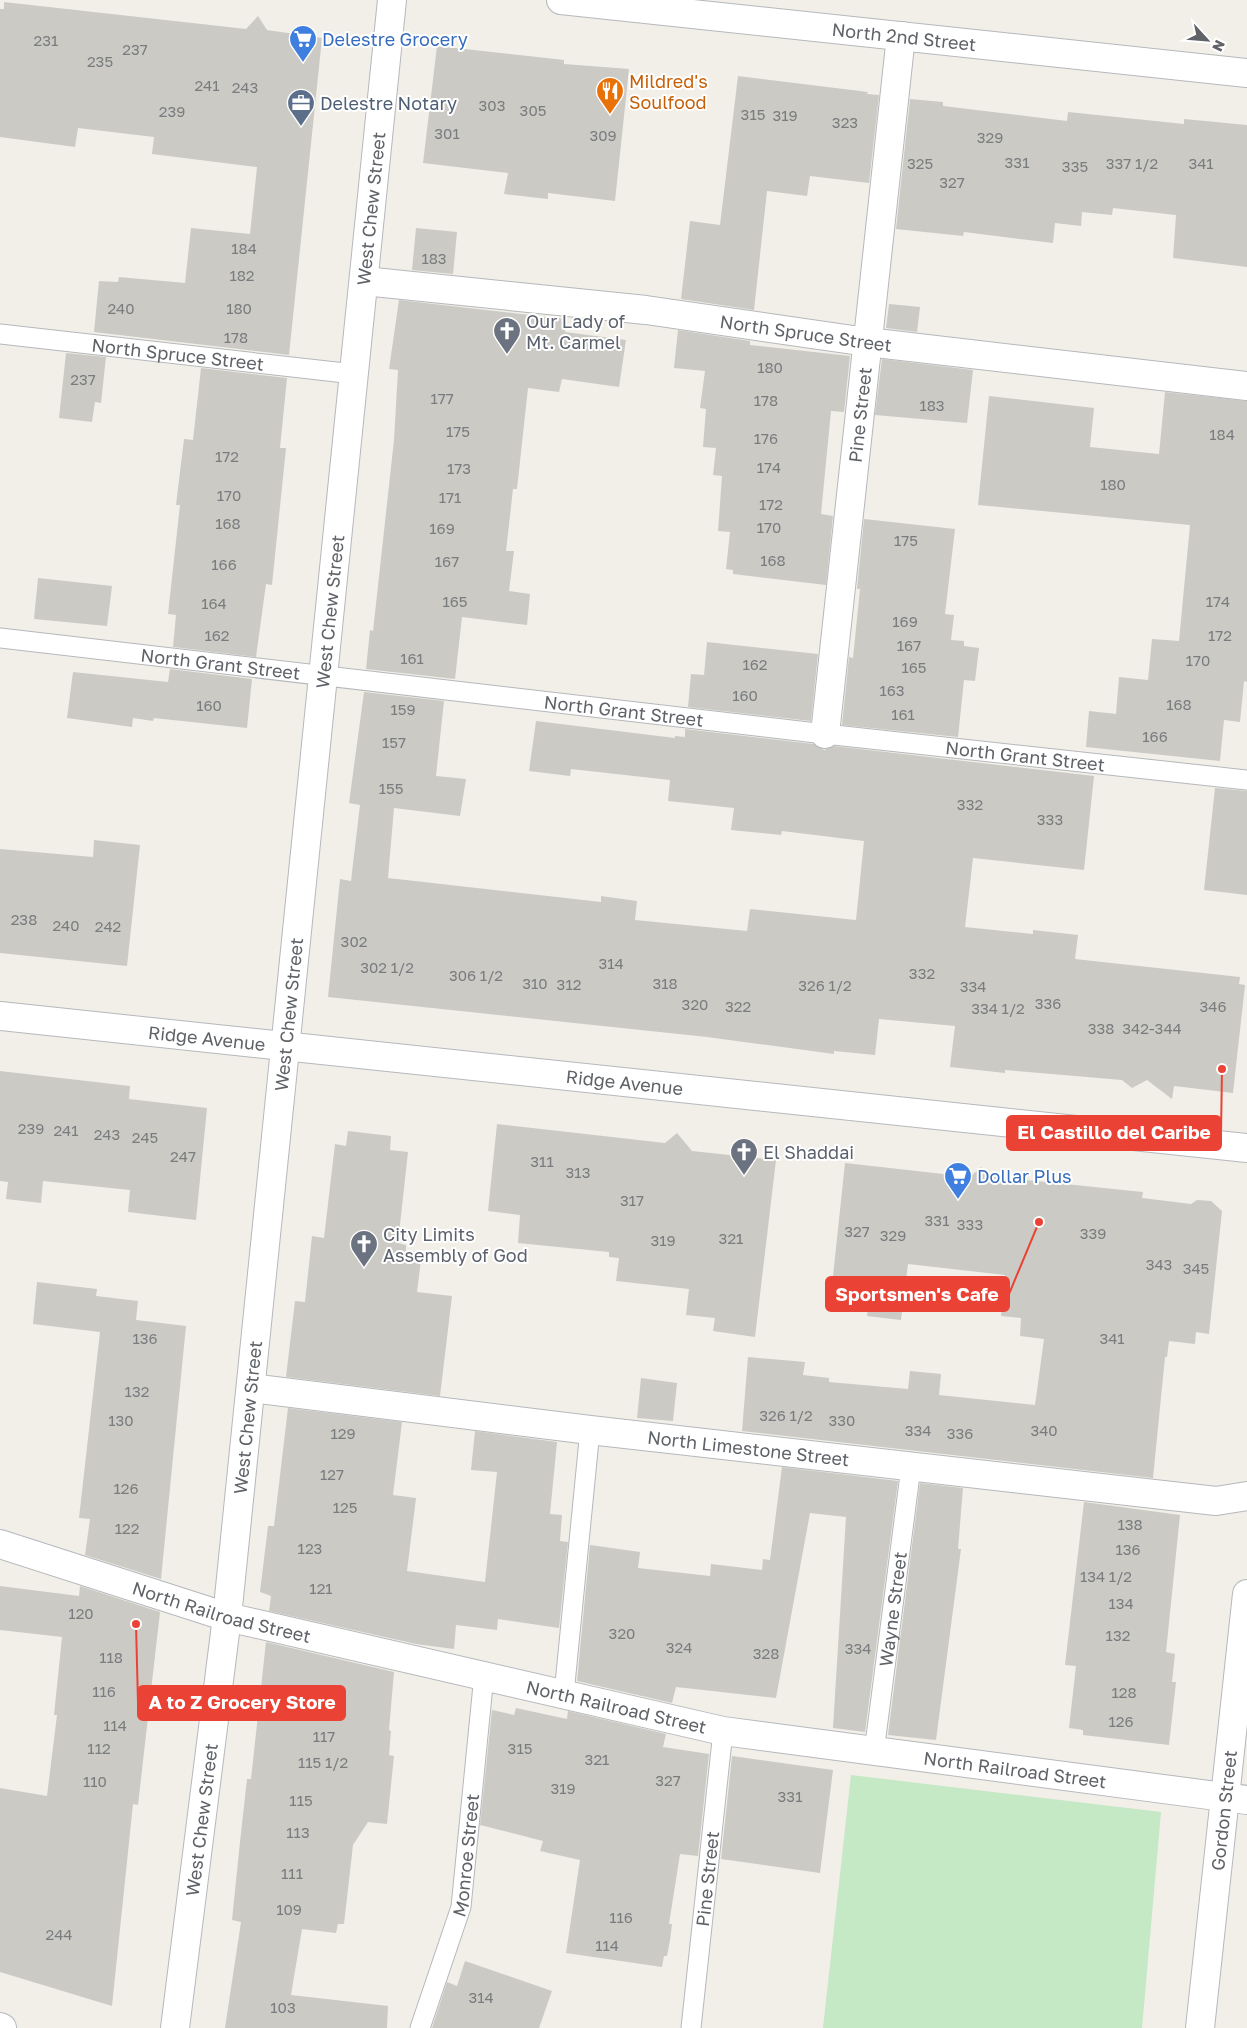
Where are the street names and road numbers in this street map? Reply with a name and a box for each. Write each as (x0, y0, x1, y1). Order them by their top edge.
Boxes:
street label: North 2nd Street (831, 18, 977, 55)
street label: West Chew Street (352, 131, 389, 286)
street label: North Spruce Street (719, 310, 893, 356)
street label: North Spruce Street (91, 333, 265, 375)
street label: Pine Street (844, 366, 876, 464)
street label: West Chew Street (311, 534, 348, 689)
street label: North Grant Street (140, 643, 301, 684)
street label: North Grant Street (543, 690, 705, 731)
street label: North Grant Street (944, 736, 1106, 775)
street label: West Chew Street (270, 937, 307, 1092)
street label: Ridge Avenue (147, 1021, 267, 1055)
street label: Ridge Avenue (565, 1065, 684, 1099)
street label: West Chew Street (229, 1339, 266, 1495)
street label: North Limestone Street (646, 1426, 851, 1470)
street label: Wayne Street (874, 1550, 911, 1668)
street label: North Railroad Street (130, 1576, 313, 1647)
street label: North Railroad Street (524, 1675, 709, 1738)
street label: West Chew Street (181, 1742, 222, 1898)
street label: North Railroad Street (922, 1747, 1108, 1792)
street label: Gordon Street (1206, 1749, 1241, 1872)
street label: Monroe Street (448, 1793, 483, 1919)
street label: Pine Street (691, 1830, 723, 1928)

